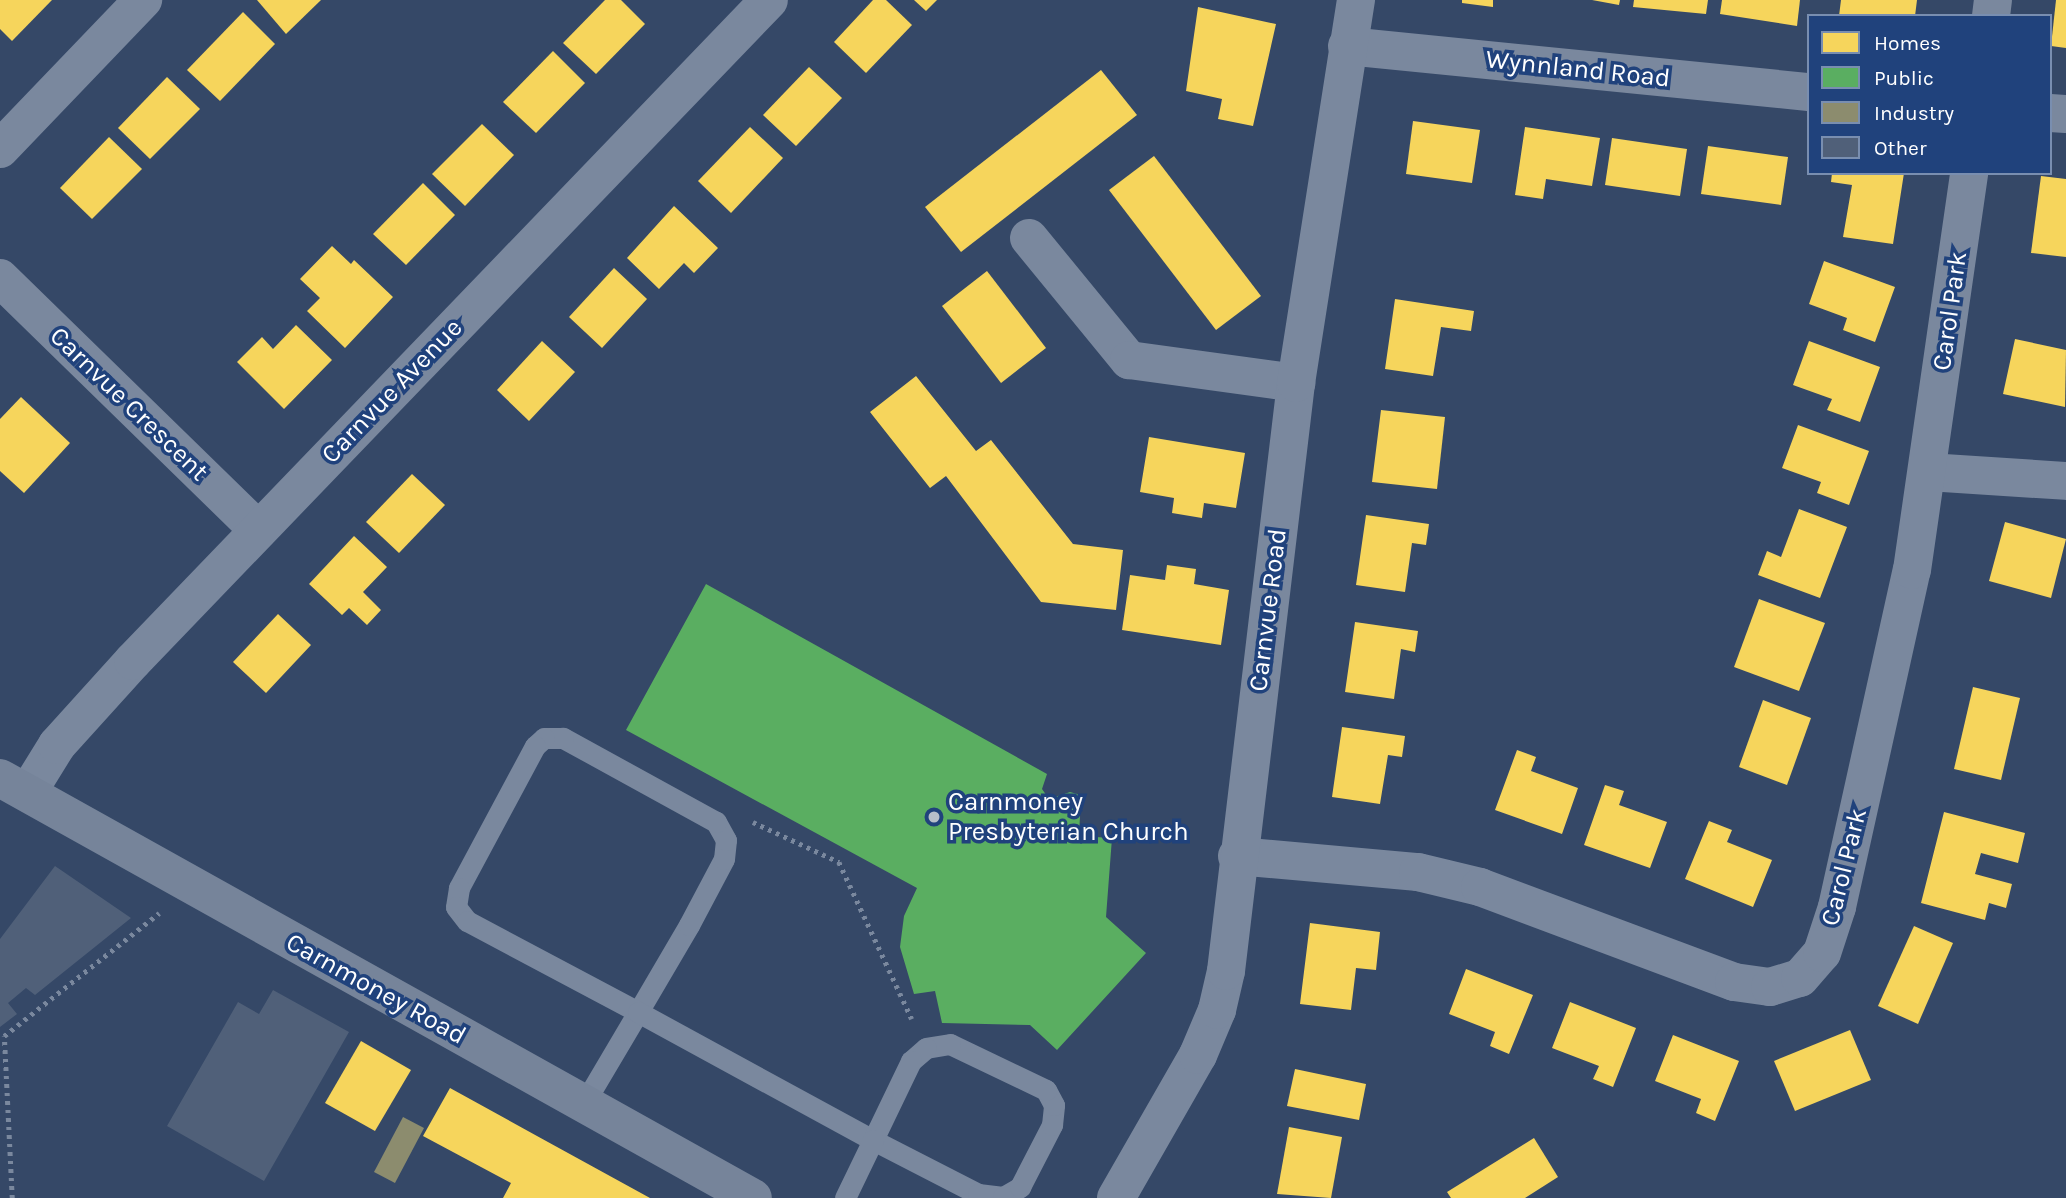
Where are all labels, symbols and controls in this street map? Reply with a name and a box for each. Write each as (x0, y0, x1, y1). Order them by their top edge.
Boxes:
legend (1807, 14, 2052, 175)
text: Homes (1874, 31, 1941, 55)
street label: Wynnland Road (1484, 44, 1672, 94)
text: Public (1874, 66, 1934, 90)
text: Industry (1874, 101, 1954, 125)
text: Other (1874, 136, 1927, 160)
street label: Carol Park (1926, 249, 1974, 373)
street label: Carnvue Avenue (315, 312, 469, 470)
street label: Carnvue Crescent (43, 320, 215, 488)
street label: Carnvue Road (1243, 527, 1293, 693)
place label: Carnmoney Presbyterian Church (948, 786, 1189, 848)
street label: Carol Park (1814, 805, 1874, 929)
marker: Carnmoney Presbyterian Church (926, 809, 942, 825)
street label: Carnmoney Road (281, 927, 471, 1051)

